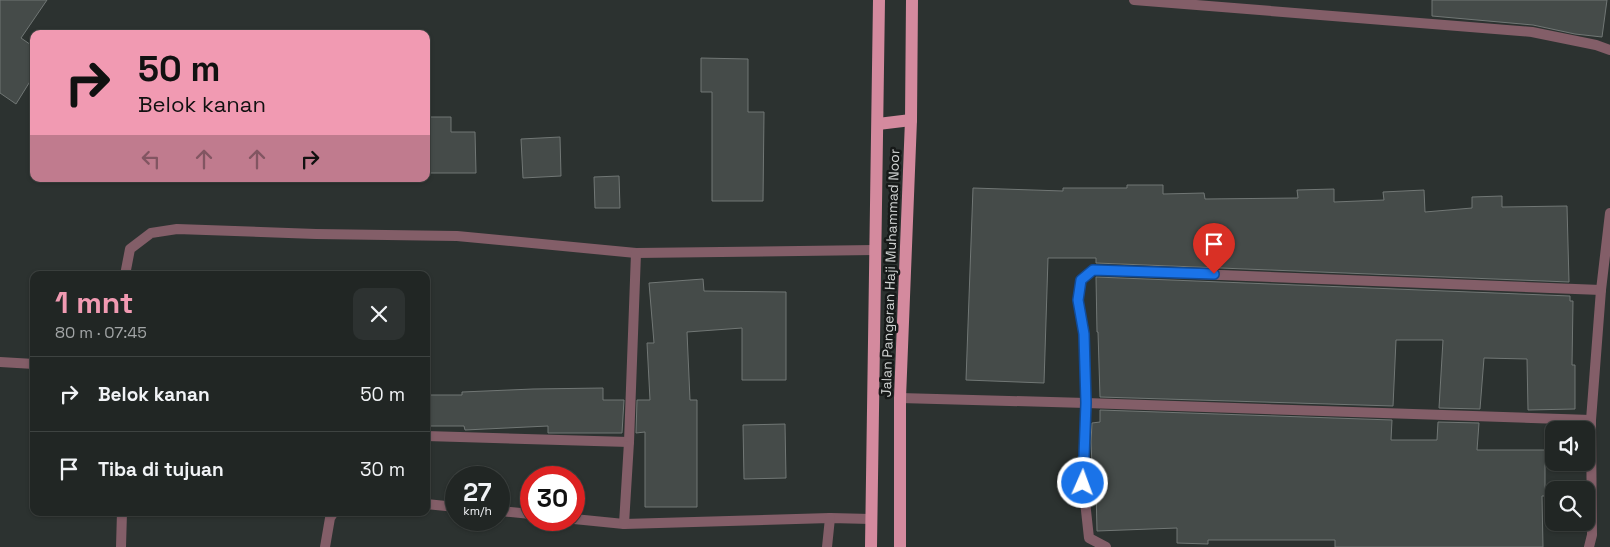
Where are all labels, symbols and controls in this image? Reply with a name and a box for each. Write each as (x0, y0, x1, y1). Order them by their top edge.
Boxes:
text: 50 m (138, 47, 220, 91)
icon: right (55, 50, 120, 115)
text: Belok kanan (138, 90, 266, 118)
icon: left (137, 145, 165, 173)
icon: ahead (190, 145, 218, 173)
icon: ahead (243, 145, 271, 173)
icon: right (296, 145, 324, 173)
street label: Jalan Pangeran Haji Muhammad Noor (877, 148, 903, 398)
pin (1193, 223, 1235, 274)
icon: arrive (1200, 230, 1228, 258)
text: 1 mnt (55, 283, 134, 322)
button: close (353, 288, 405, 340)
text: 80 m · 07:45 (55, 322, 147, 343)
icon: right (55, 380, 83, 408)
text: Belok kanan (98, 382, 210, 407)
text: 50 m (360, 382, 405, 407)
map controls (1545, 421, 1595, 531)
button: sound (1545, 421, 1595, 471)
icon: arrive (55, 455, 83, 483)
position arrow (1056, 456, 1108, 508)
text: Tiba di tujuan (98, 457, 224, 482)
text: 30 m (360, 457, 405, 482)
speed limit sign: 30 (520, 466, 585, 531)
text: 27 (463, 476, 492, 508)
button: search (1545, 481, 1595, 531)
text: km/h (463, 503, 492, 519)

